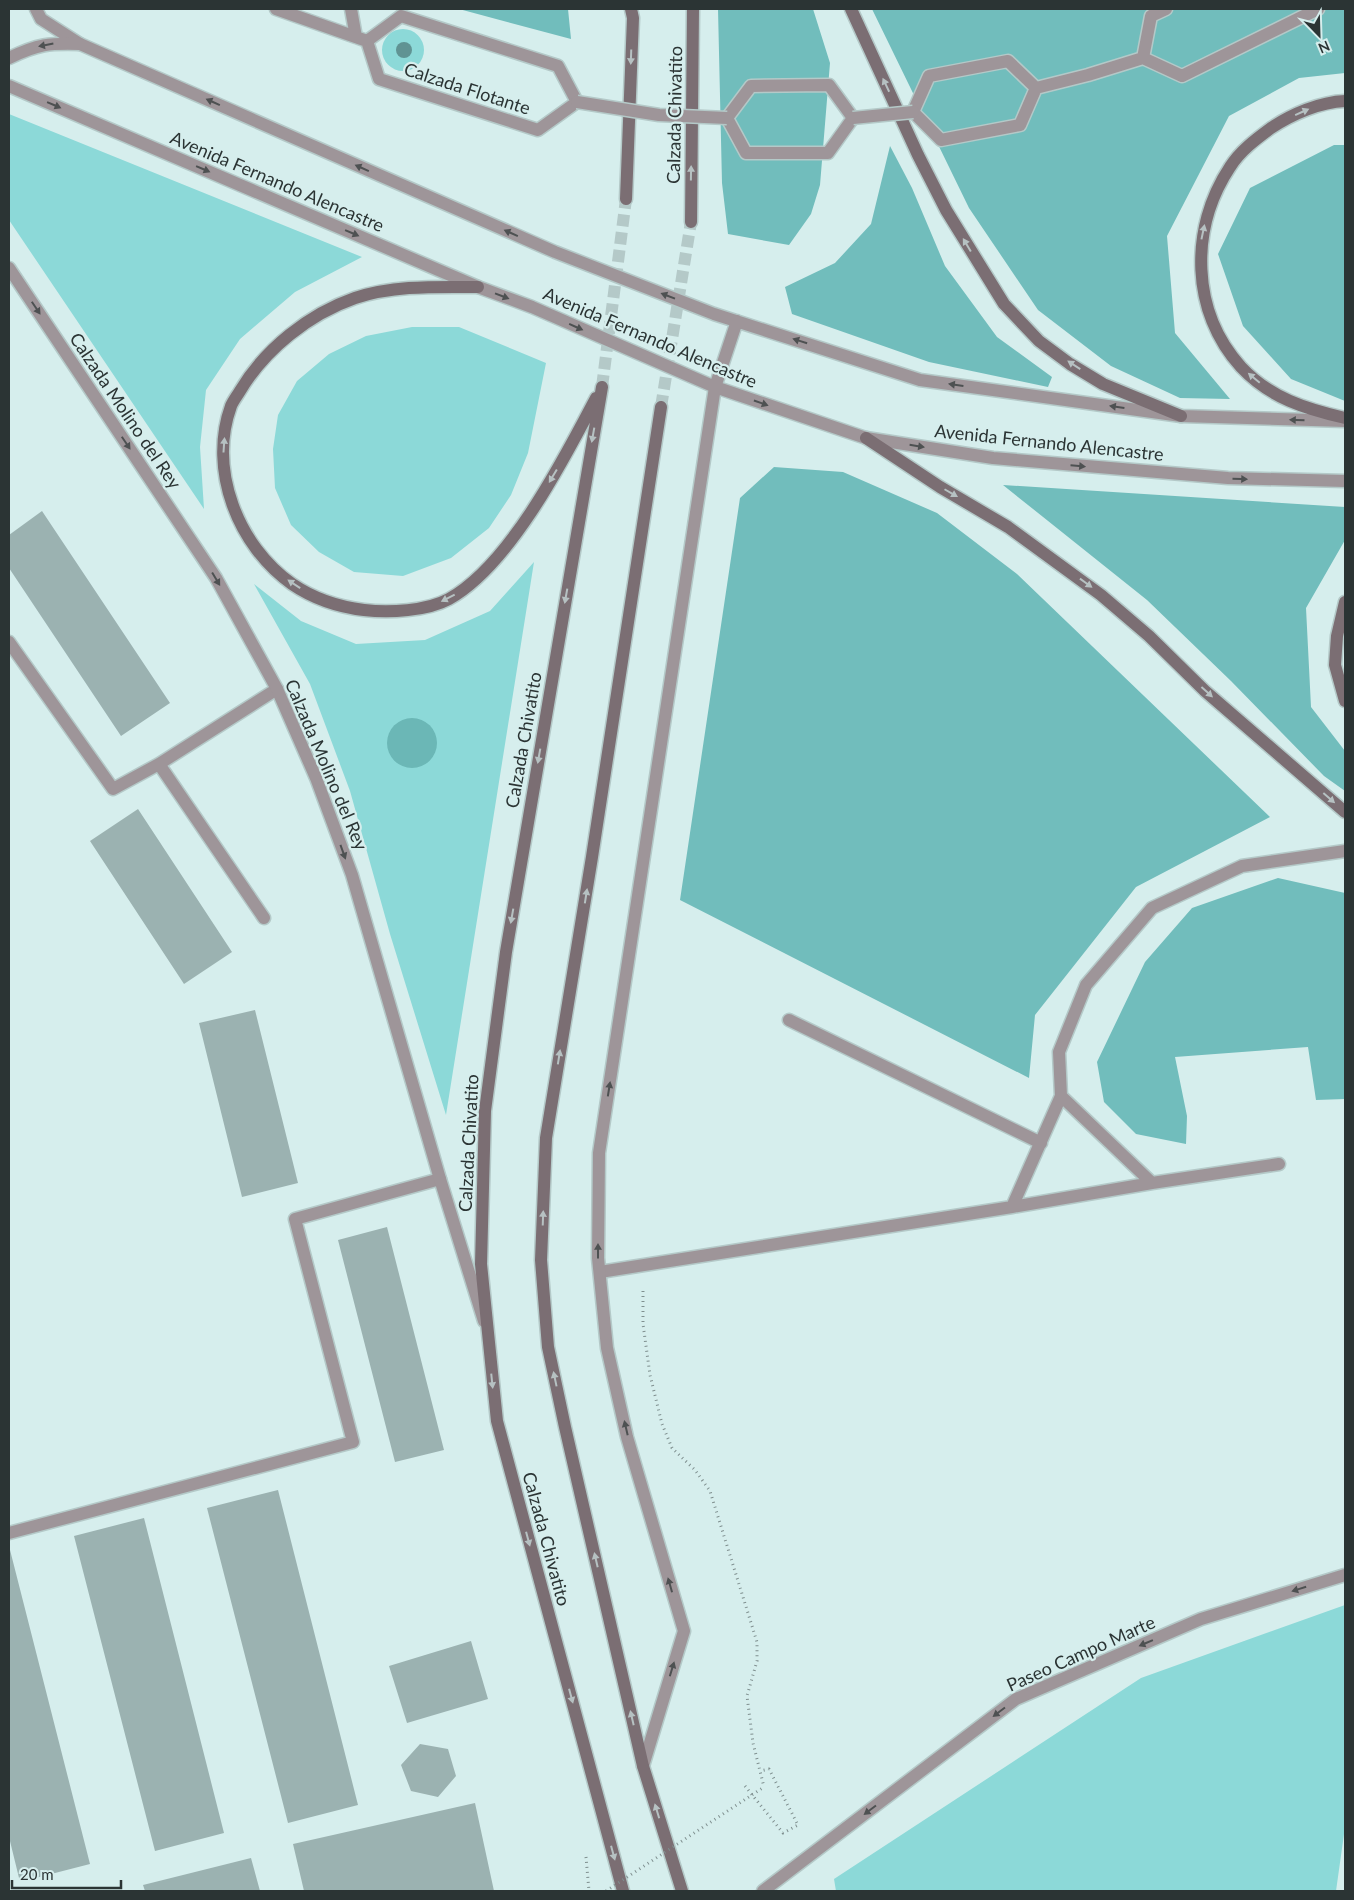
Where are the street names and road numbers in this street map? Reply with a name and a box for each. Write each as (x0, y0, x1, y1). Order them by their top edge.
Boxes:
street label: Calzada Chivatito (662, 46, 686, 184)
street label: Calzada Flotante (401, 57, 533, 119)
street label: Avenida Fernando Alencastre (167, 126, 388, 236)
street label: Avenida Fernando Alencastre (540, 282, 761, 392)
street label: Calzada Molino del Rey (65, 328, 187, 493)
street label: Avenida Fernando Alencastre (933, 419, 1165, 465)
street label: Calzada Chivatito (500, 670, 546, 810)
street label: Calzada Molino del Rey (281, 676, 373, 854)
street label: Calzada Chivatito (453, 1073, 483, 1212)
street label: Calzada Chivatito (518, 1469, 575, 1608)
street label: Paseo Campo Marte (1003, 1610, 1158, 1696)

